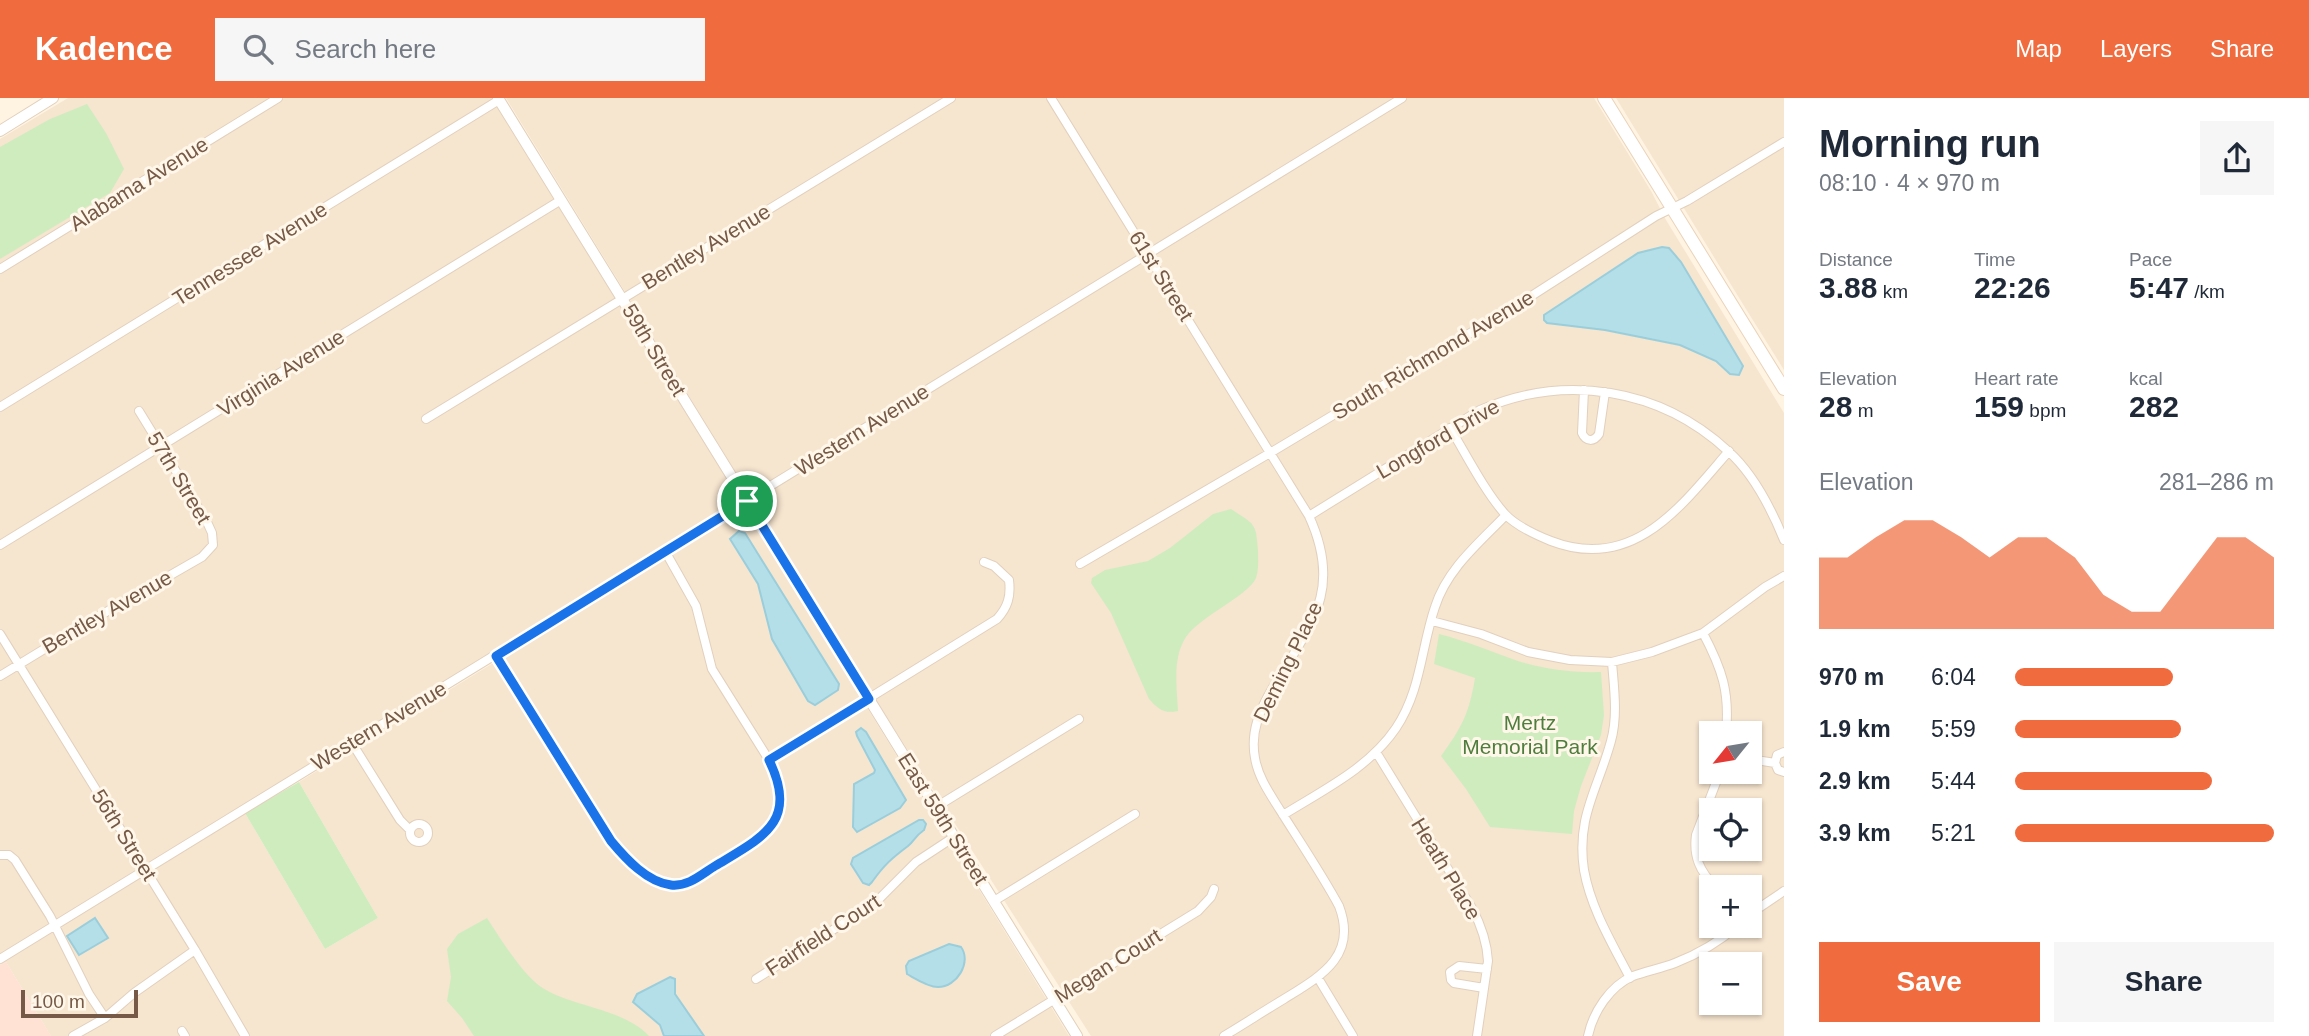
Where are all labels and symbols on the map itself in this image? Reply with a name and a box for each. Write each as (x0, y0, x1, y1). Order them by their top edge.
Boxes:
street label: Alabama Avenue (65, 132, 212, 235)
street label: Tennessee Avenue (169, 197, 331, 310)
street label: Bentley Avenue (637, 199, 774, 294)
street label: 61st Street (1125, 227, 1198, 325)
street label: South Richmond Avenue (1328, 285, 1538, 424)
street label: 59th Street (618, 300, 691, 400)
street label: Virginia Avenue (213, 324, 348, 421)
street label: Western Avenue (791, 379, 933, 480)
street label: Longford Drive (1372, 394, 1503, 483)
street label: 57th Street (143, 428, 216, 528)
pin (717, 471, 777, 531)
street label: Bentley Avenue (38, 565, 176, 658)
street label: Deming Place (1249, 598, 1327, 726)
street label: Western Avenue (307, 676, 450, 775)
park label: Mertz Memorial Park (1462, 711, 1598, 758)
north arrow (1699, 721, 1762, 784)
street label: East 59th Street (894, 749, 993, 889)
street label: 56th Street (87, 785, 161, 885)
street label: Heath Place (1407, 814, 1486, 924)
street label: Fairfield Court (761, 889, 884, 980)
street label: Megan Court (1050, 924, 1165, 1007)
scale bar (21, 987, 138, 1019)

